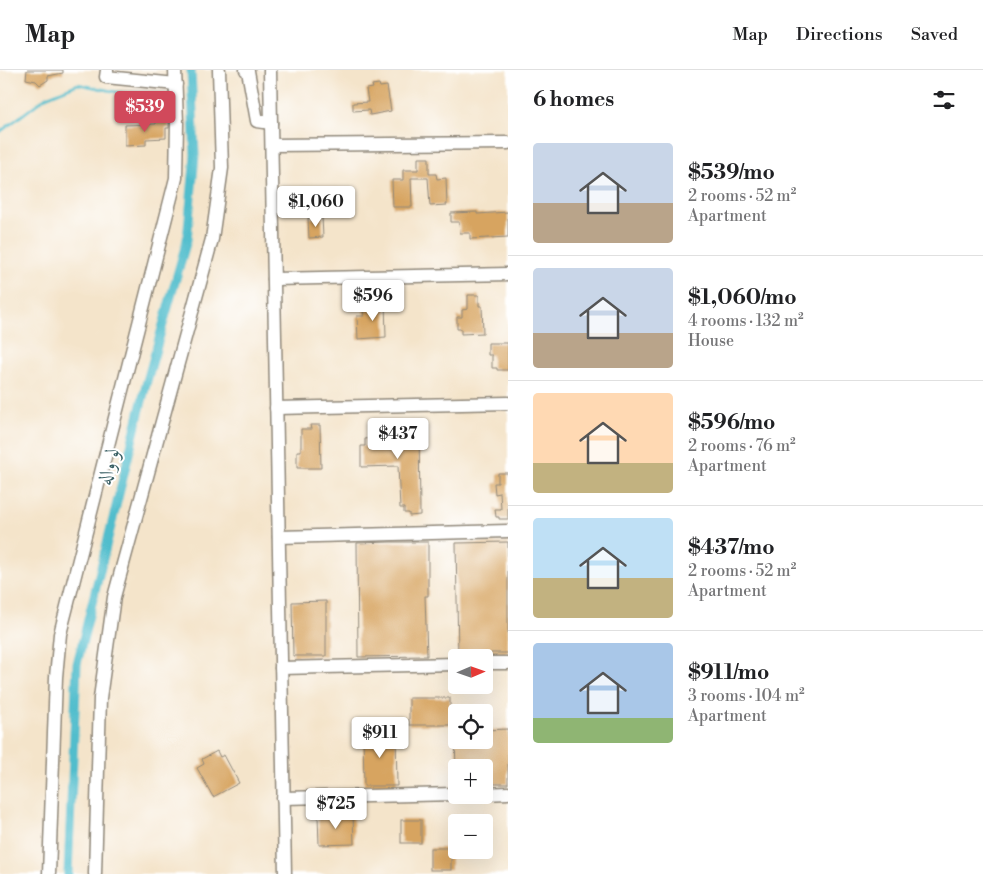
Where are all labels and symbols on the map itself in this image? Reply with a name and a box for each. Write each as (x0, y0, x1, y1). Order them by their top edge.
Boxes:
pin: $539 (115, 90, 175, 133)
pin: $1,060 (275, 186, 357, 228)
pin: $596 (343, 280, 403, 322)
pin: $437 (368, 418, 428, 460)
water label: لو واله (93, 445, 126, 488)
north arrow (448, 649, 492, 694)
pin: $911 (350, 716, 410, 759)
pin: $725 (306, 788, 366, 830)

